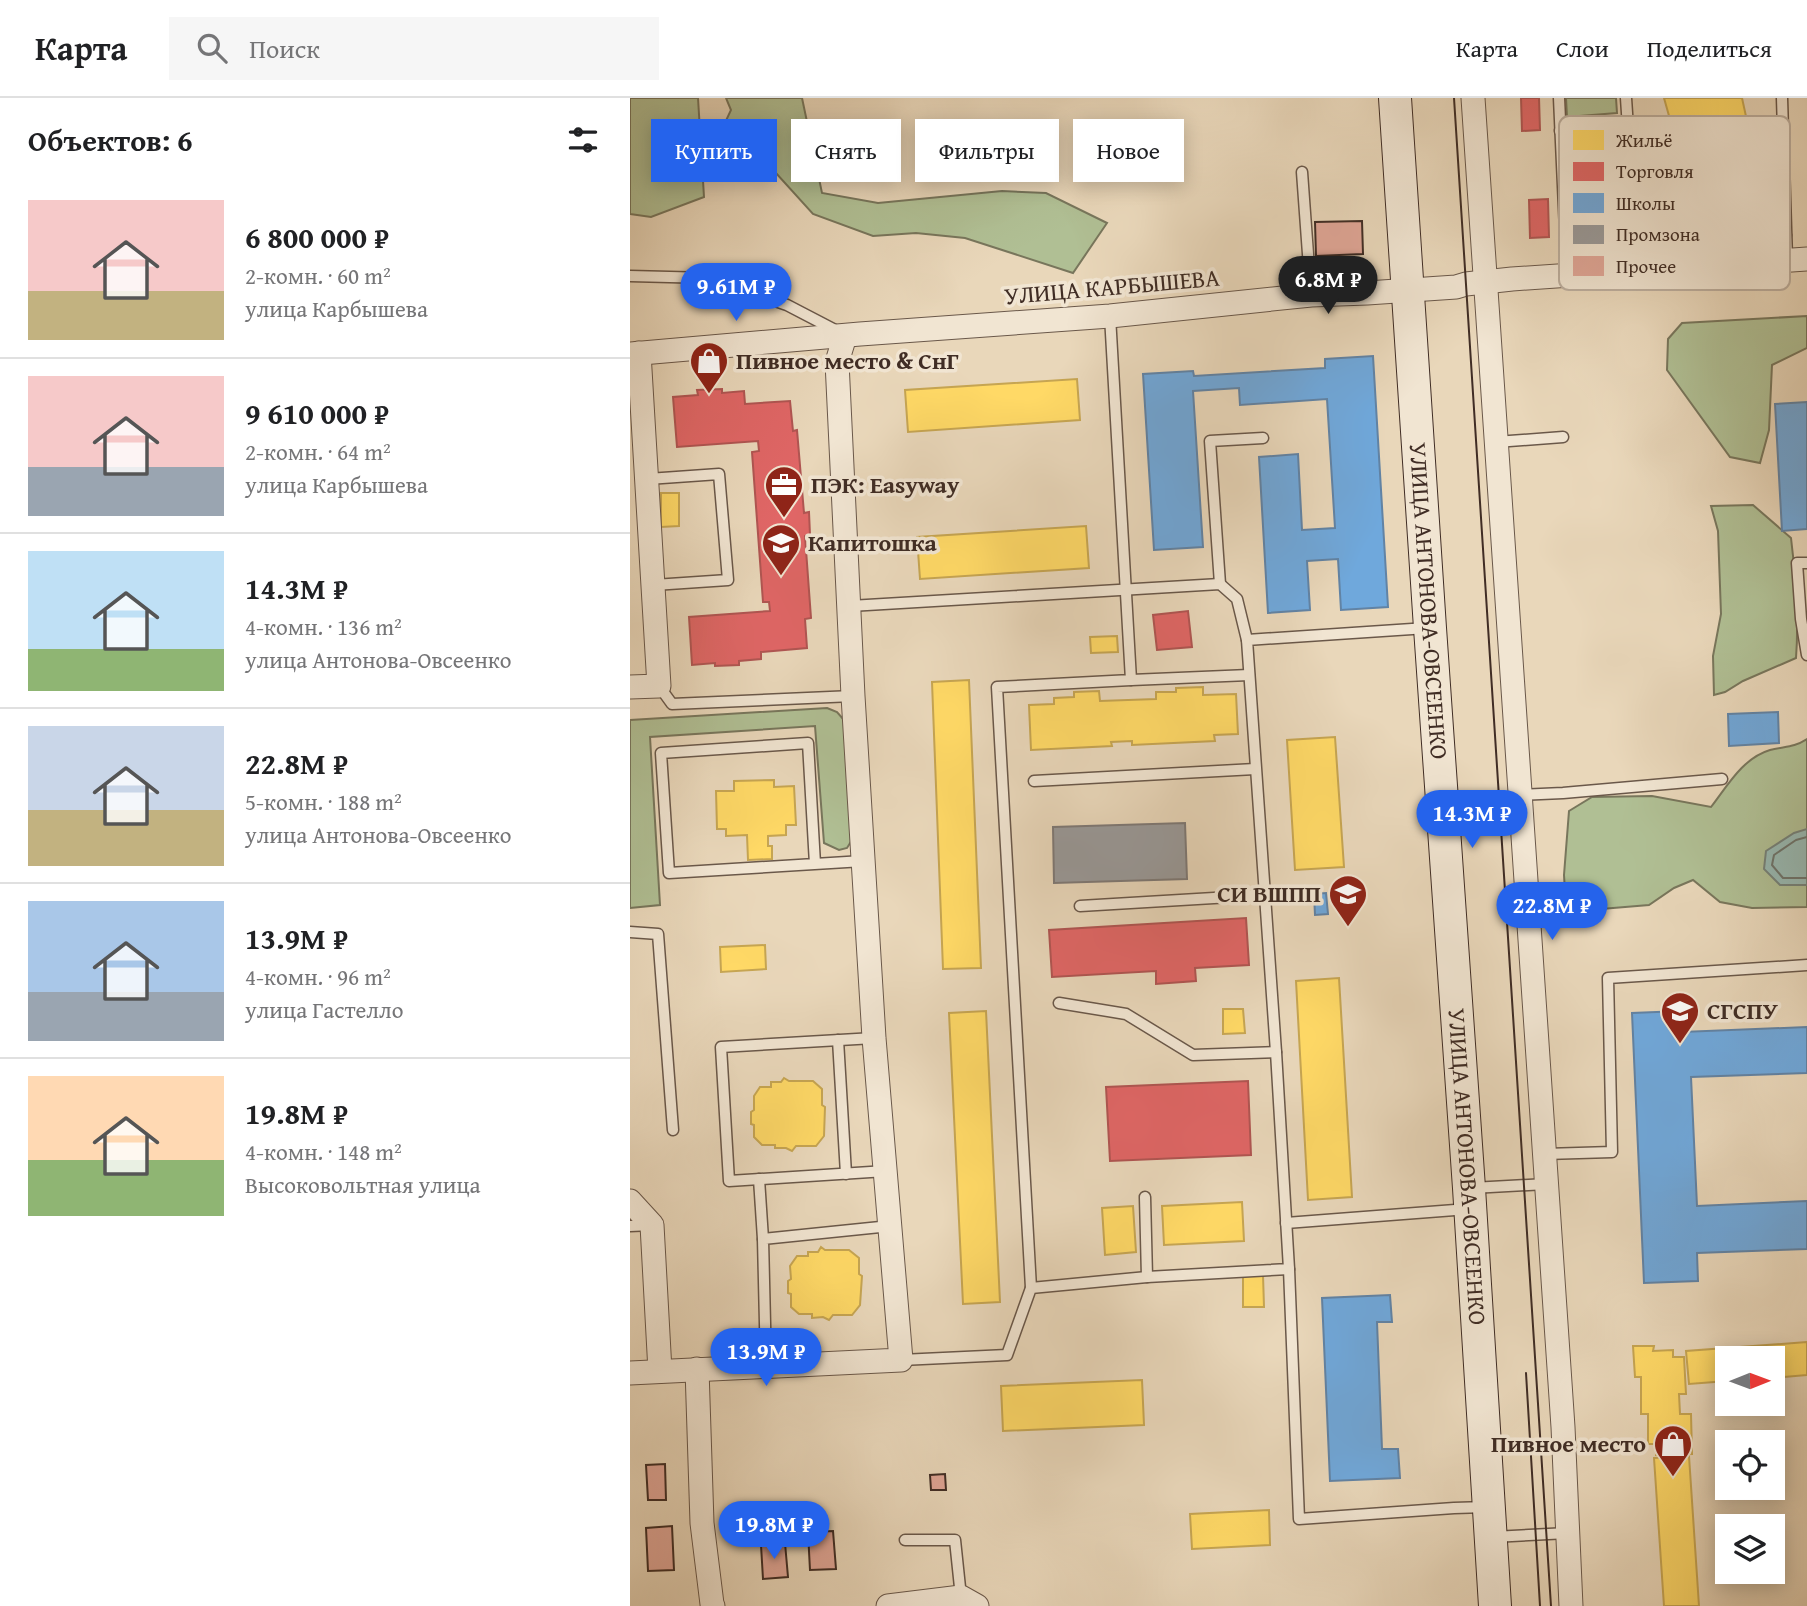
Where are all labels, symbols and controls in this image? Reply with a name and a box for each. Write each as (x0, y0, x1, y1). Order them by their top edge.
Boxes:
search box (169, 17, 659, 80)
text: Карта (35, 24, 127, 72)
icon: search (193, 29, 231, 67)
text: Поиск (249, 29, 320, 68)
text: Карта (1456, 31, 1518, 66)
text: Слои (1556, 31, 1609, 66)
text: Поделиться (1647, 31, 1772, 66)
legend (1559, 116, 1790, 290)
text: Объектов: 6 (28, 118, 192, 162)
chip: Купить (651, 119, 777, 182)
chip: Снять (791, 119, 901, 182)
chip: Фильтры (915, 119, 1059, 182)
chip: Новое (1073, 119, 1184, 182)
icon: filters (564, 121, 602, 159)
text: Жильё (1615, 126, 1673, 154)
text: Торговля (1616, 157, 1694, 185)
text: Школы (1616, 189, 1675, 217)
text: 6 800 000 ₽ (245, 215, 389, 259)
text: Промзона (1616, 220, 1700, 248)
icon: home (84, 228, 168, 312)
text: Прочее (1616, 252, 1676, 280)
pin: 6.8M ₽ (1271, 256, 1385, 316)
text: 2-комн. · 60 m² (245, 259, 391, 292)
street label: УЛИЦА КАРБЫШЕВА (1003, 260, 1222, 313)
text: 6.8M ₽ (1294, 262, 1362, 295)
pin: 9.61M ₽ (671, 264, 801, 323)
text: 9.61M ₽ (696, 269, 776, 302)
text: улица Карбышева (245, 292, 428, 325)
shop icon: Пивное место & СнГ (688, 340, 730, 395)
place label: Пивное место & СнГ (736, 343, 959, 378)
text: 9 610 000 ₽ (245, 391, 389, 435)
icon: home (84, 404, 168, 488)
text: 2-комн. · 64 m² (245, 435, 391, 468)
street label: УЛИЦА АНТОНОВА-ОВСЕЕНКО (1401, 441, 1457, 761)
office icon: ПЭК: Easyway (763, 464, 805, 519)
place label: ПЭК: Easyway (811, 467, 960, 502)
text: улица Карбышева (245, 468, 428, 501)
school or university icon: Капитошка (760, 522, 802, 577)
place label: Капитошка (808, 525, 938, 560)
text: 14.3M ₽ (245, 566, 348, 610)
icon: home (84, 579, 168, 663)
text: 4-комн. · 136 m² (245, 610, 402, 643)
text: улица Антонова-Овсеенко (245, 643, 512, 676)
text: 22.8M ₽ (245, 741, 348, 785)
icon: home (84, 754, 168, 838)
text: 5-комн. · 188 m² (245, 785, 402, 818)
pin: 14.3M ₽ (1407, 790, 1537, 850)
text: 14.3M ₽ (1432, 796, 1512, 829)
text: улица Антонова-Овсеенко (245, 818, 512, 851)
school or university icon: СИ ВШПП (1327, 873, 1369, 928)
place label: СИ ВШПП (1217, 876, 1321, 911)
pin: 22.8M ₽ (1487, 882, 1617, 942)
text: 22.8M ₽ (1512, 888, 1592, 921)
text: 13.9M ₽ (245, 916, 348, 960)
icon: home (84, 929, 168, 1013)
text: 4-комн. · 96 m² (245, 960, 391, 993)
school or university icon: СГСПУ (1659, 990, 1701, 1045)
text: улица Гастелло (245, 993, 403, 1026)
place label: СГСПУ (1707, 993, 1778, 1028)
street label: УЛИЦА АНТОНОВА-ОВСЕЕНКО (1440, 1007, 1495, 1326)
text: 19.8M ₽ (245, 1091, 348, 1135)
icon: home (84, 1104, 168, 1188)
text: 4-комн. · 148 m² (245, 1135, 402, 1168)
text: Высоковольтная улица (245, 1168, 481, 1201)
pin: 13.9M ₽ (701, 1328, 831, 1388)
text: 13.9M ₽ (726, 1334, 806, 1367)
north arrow (1715, 1346, 1785, 1416)
map controls (1715, 1346, 1785, 1584)
shop icon: Пивное место (1652, 1423, 1694, 1478)
place label: Пивное место (1491, 1426, 1646, 1461)
button: locate (1715, 1430, 1785, 1500)
pin: 19.8M ₽ (709, 1502, 839, 1561)
text: 19.8M ₽ (734, 1507, 814, 1540)
button: layers (1715, 1514, 1785, 1584)

